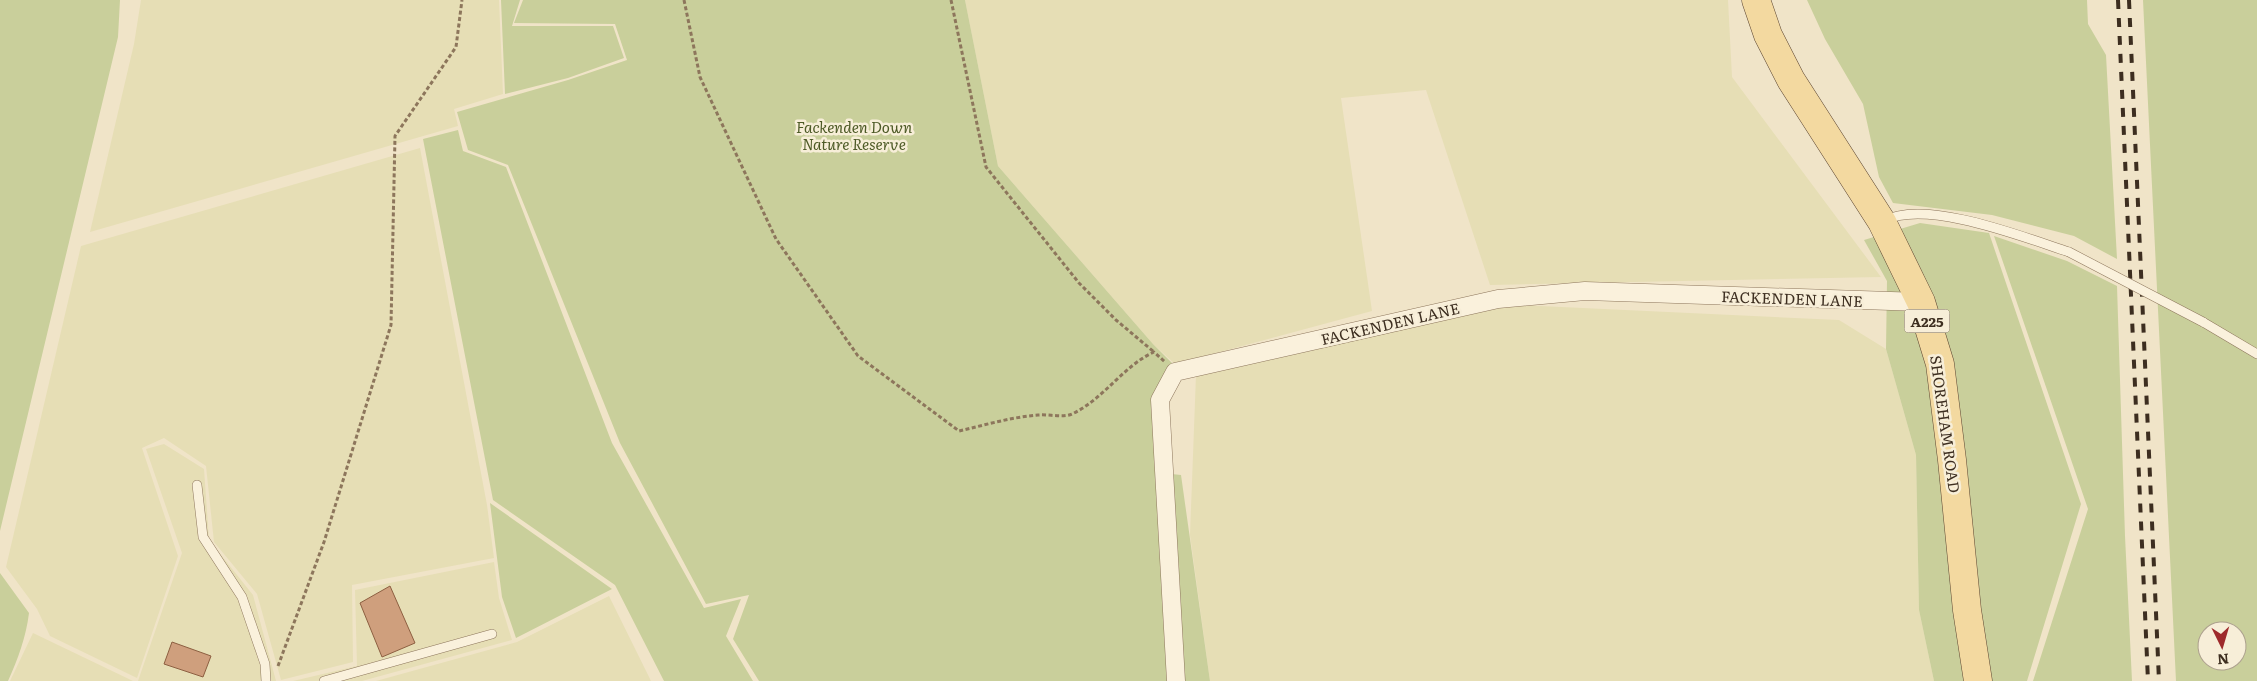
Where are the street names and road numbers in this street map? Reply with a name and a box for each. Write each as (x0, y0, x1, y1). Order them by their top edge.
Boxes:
street label: FACKENDEN LANE (1721, 284, 1863, 312)
street label: FACKENDEN LANE (1318, 296, 1462, 350)
road number: A225 (1904, 310, 1950, 332)
street label: SHOREHAM ROAD (1925, 354, 1967, 494)

